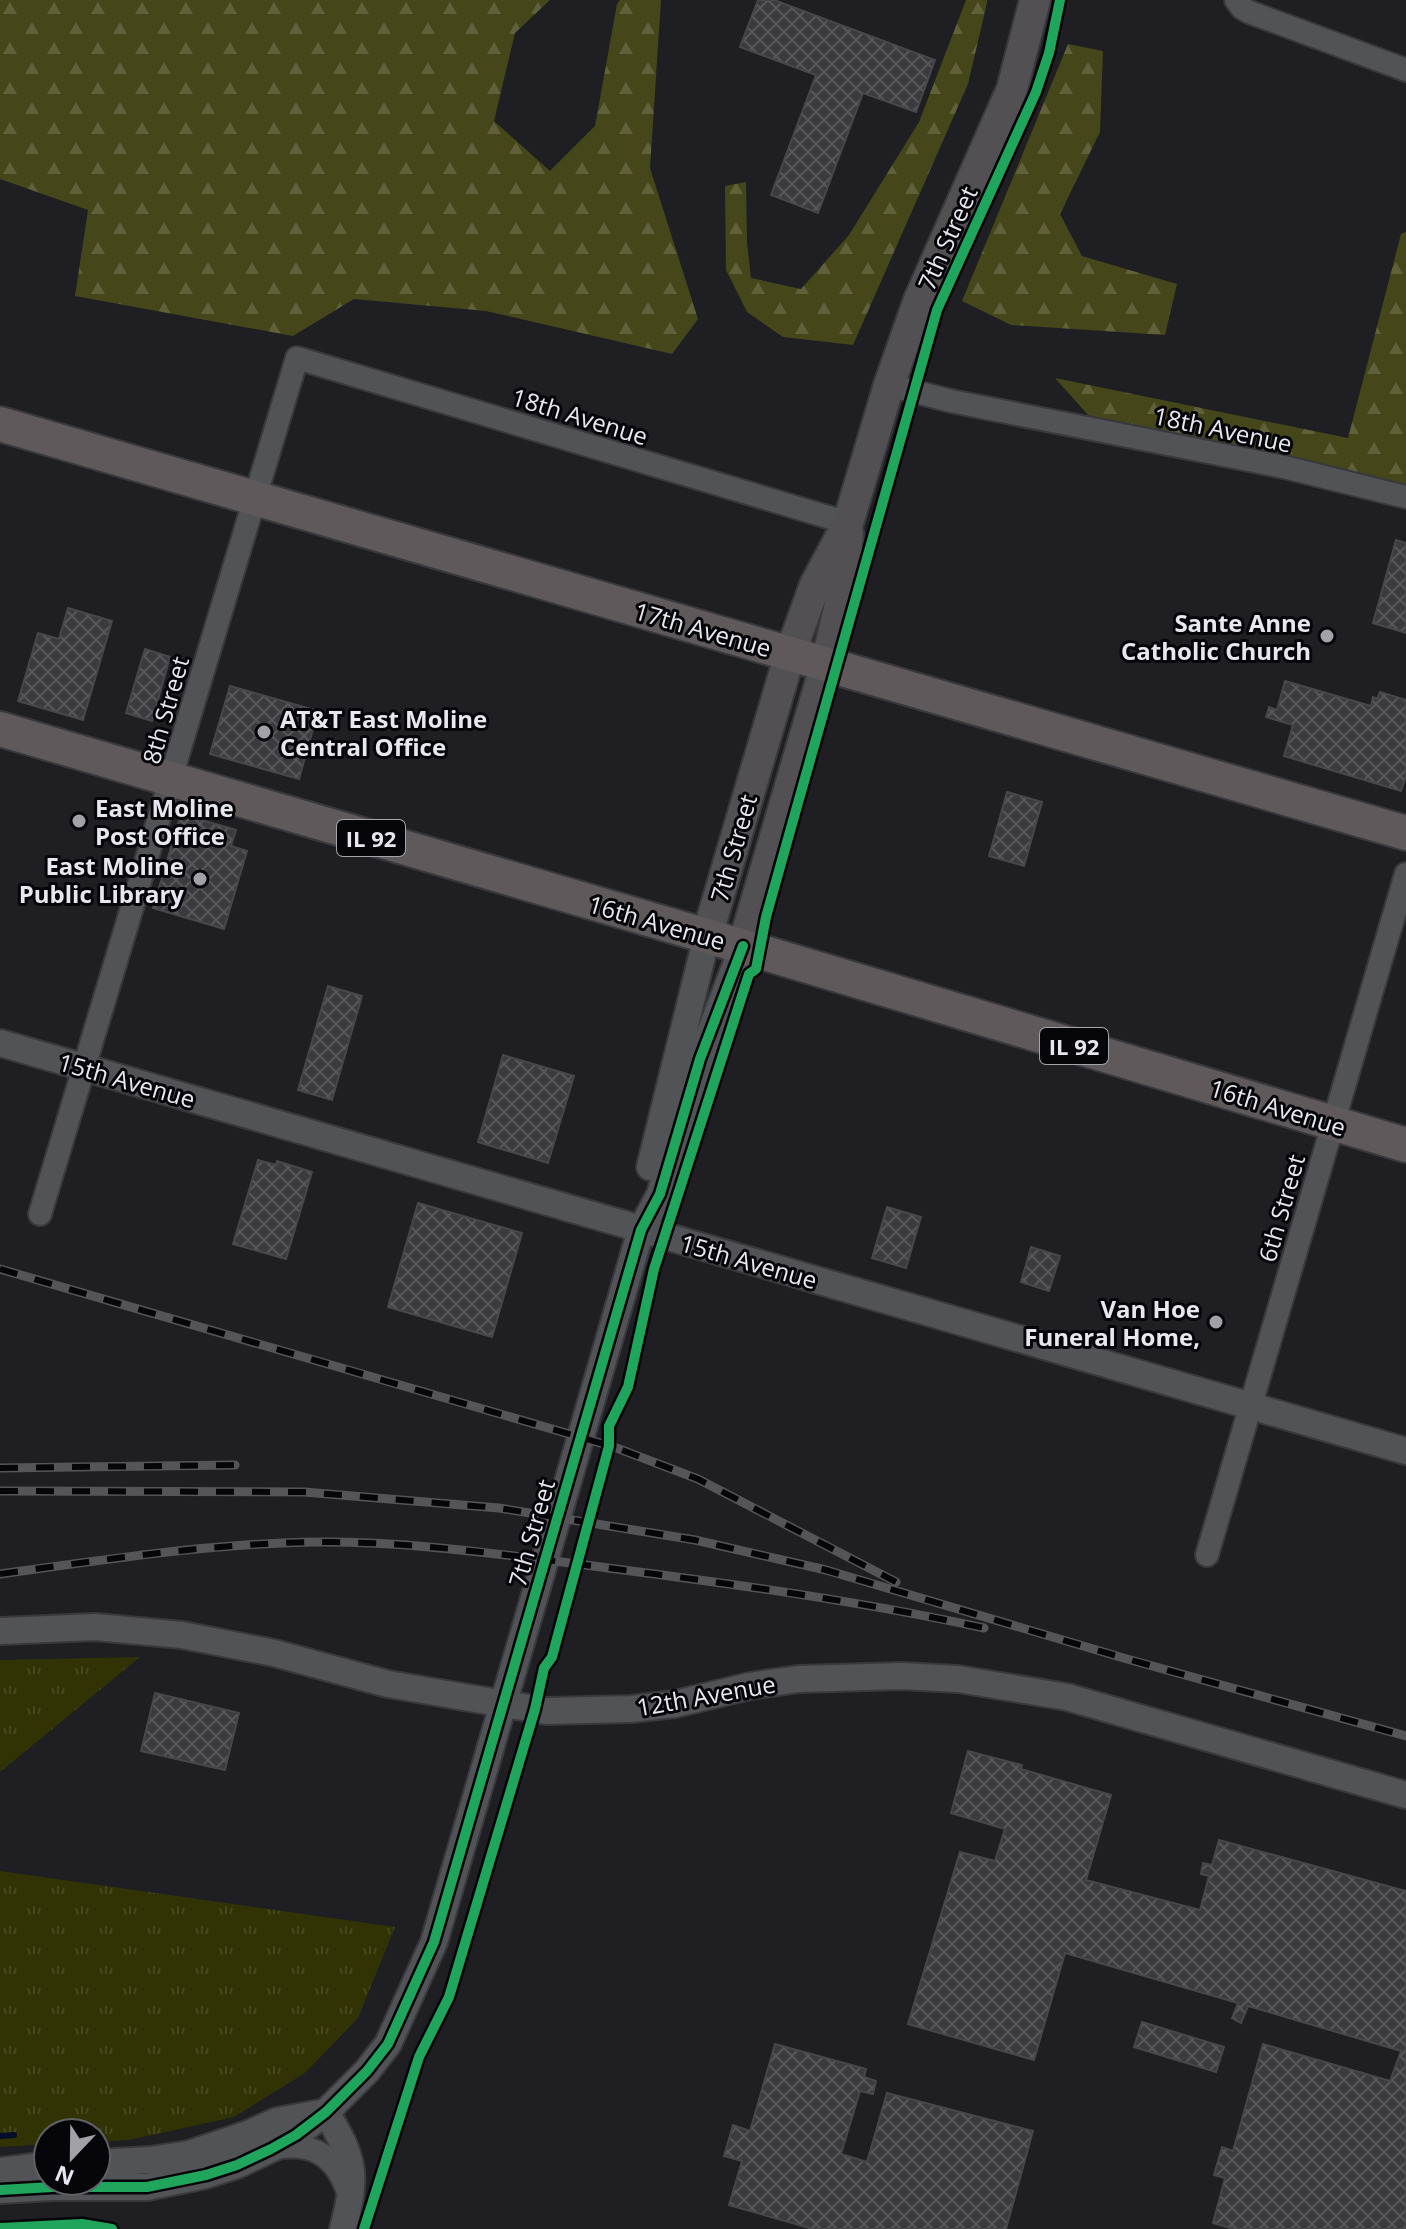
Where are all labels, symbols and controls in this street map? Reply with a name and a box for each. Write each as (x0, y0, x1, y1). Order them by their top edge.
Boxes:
street label: 7th Street (910, 181, 984, 295)
street label: 18th Avenue (508, 380, 652, 452)
street label: 18th Avenue (1151, 398, 1295, 460)
street label: 17th Avenue (631, 594, 775, 664)
place label: Sante Anne Catholic Church (1121, 606, 1311, 667)
marker: Sante Anne Catholic Church (1318, 627, 1336, 645)
street label: 8th Street (134, 652, 196, 768)
place label: AT&T East Moline Central Office (280, 702, 487, 763)
marker: AT&T East Moline Central Office (255, 723, 273, 741)
street label: 7th Street (702, 790, 764, 906)
place label: East Moline Post Office (95, 791, 234, 852)
marker: East Moline Post Office (70, 812, 88, 830)
road number: IL 92 (337, 820, 405, 856)
place label: East Moline Public Library (19, 849, 184, 910)
marker: East Moline Public Library (191, 870, 209, 888)
street label: 16th Avenue (585, 887, 729, 957)
road number: IL 92 (1040, 1028, 1108, 1064)
street label: 15th Avenue (55, 1045, 199, 1115)
street label: 16th Avenue (1206, 1071, 1350, 1143)
street label: 6th Street (1250, 1150, 1312, 1266)
street label: 15th Avenue (677, 1226, 821, 1296)
place label: Van Hoe Funeral Home, (1024, 1292, 1200, 1353)
marker: Van Hoe Funeral Home, (1207, 1313, 1225, 1331)
street label: 7th Street (500, 1475, 562, 1591)
street label: 12th Avenue (634, 1667, 778, 1723)
north arrow (32, 2117, 112, 2197)
text: N (50, 2159, 78, 2194)

